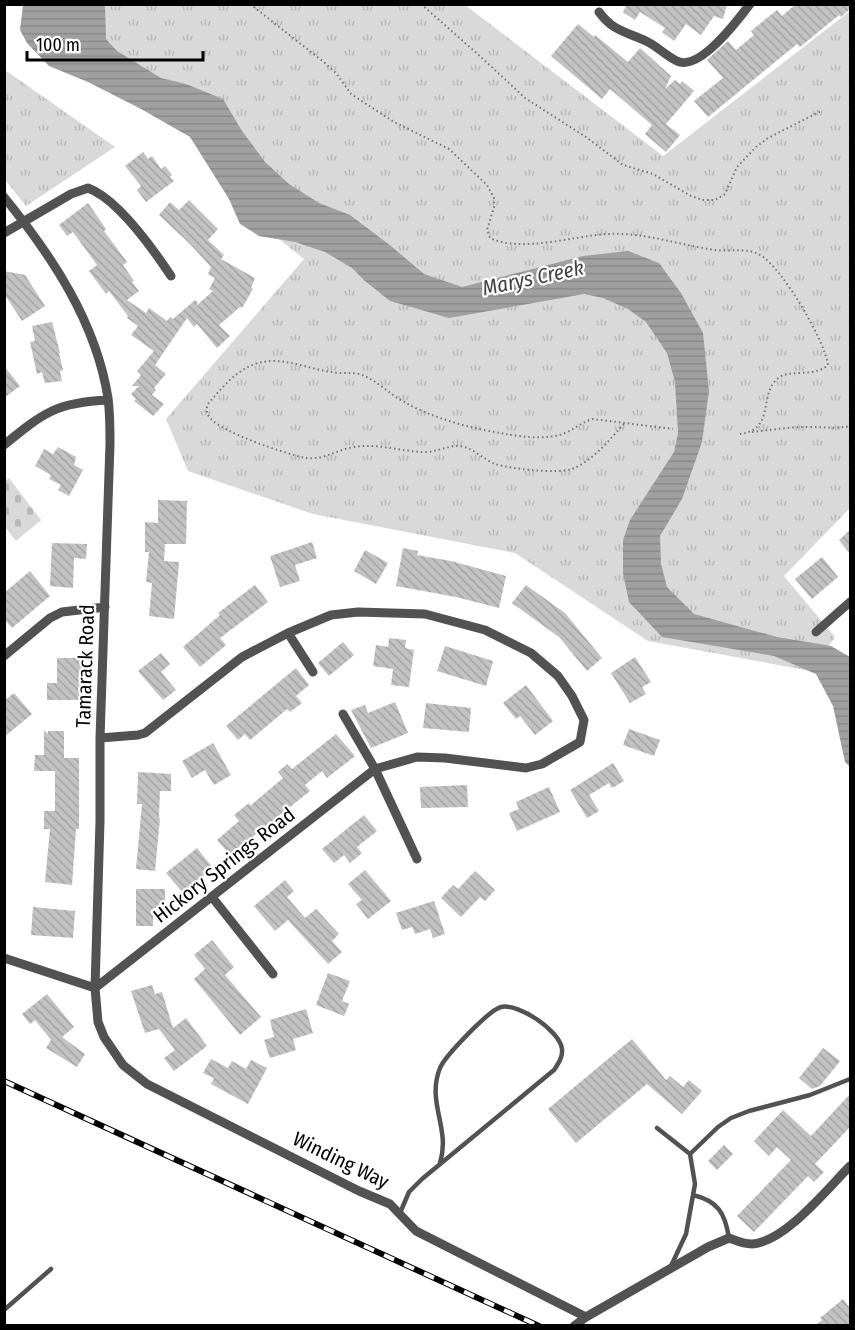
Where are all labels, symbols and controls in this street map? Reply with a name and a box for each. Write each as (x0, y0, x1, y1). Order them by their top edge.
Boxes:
scale bar (27, 24, 202, 62)
text: 100 m (36, 34, 80, 56)
water label: Marys Creek (480, 255, 586, 301)
street label: Tamarack Road (71, 604, 99, 728)
street label: Hickory Springs Road (148, 802, 300, 928)
street label: Winding Way (289, 1126, 393, 1194)

